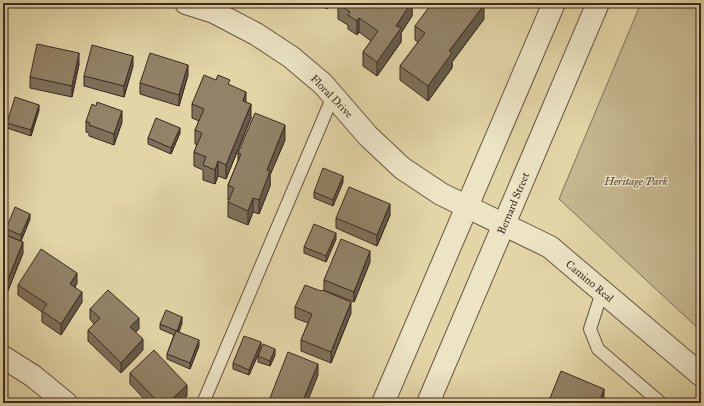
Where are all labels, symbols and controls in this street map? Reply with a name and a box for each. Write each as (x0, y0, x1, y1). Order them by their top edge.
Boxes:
street label: Floral Drive (308, 72, 356, 121)
street label: Bernard Street (495, 170, 532, 236)
park label: Heritage Park (603, 175, 668, 188)
street label: Camino Real (563, 258, 616, 305)

